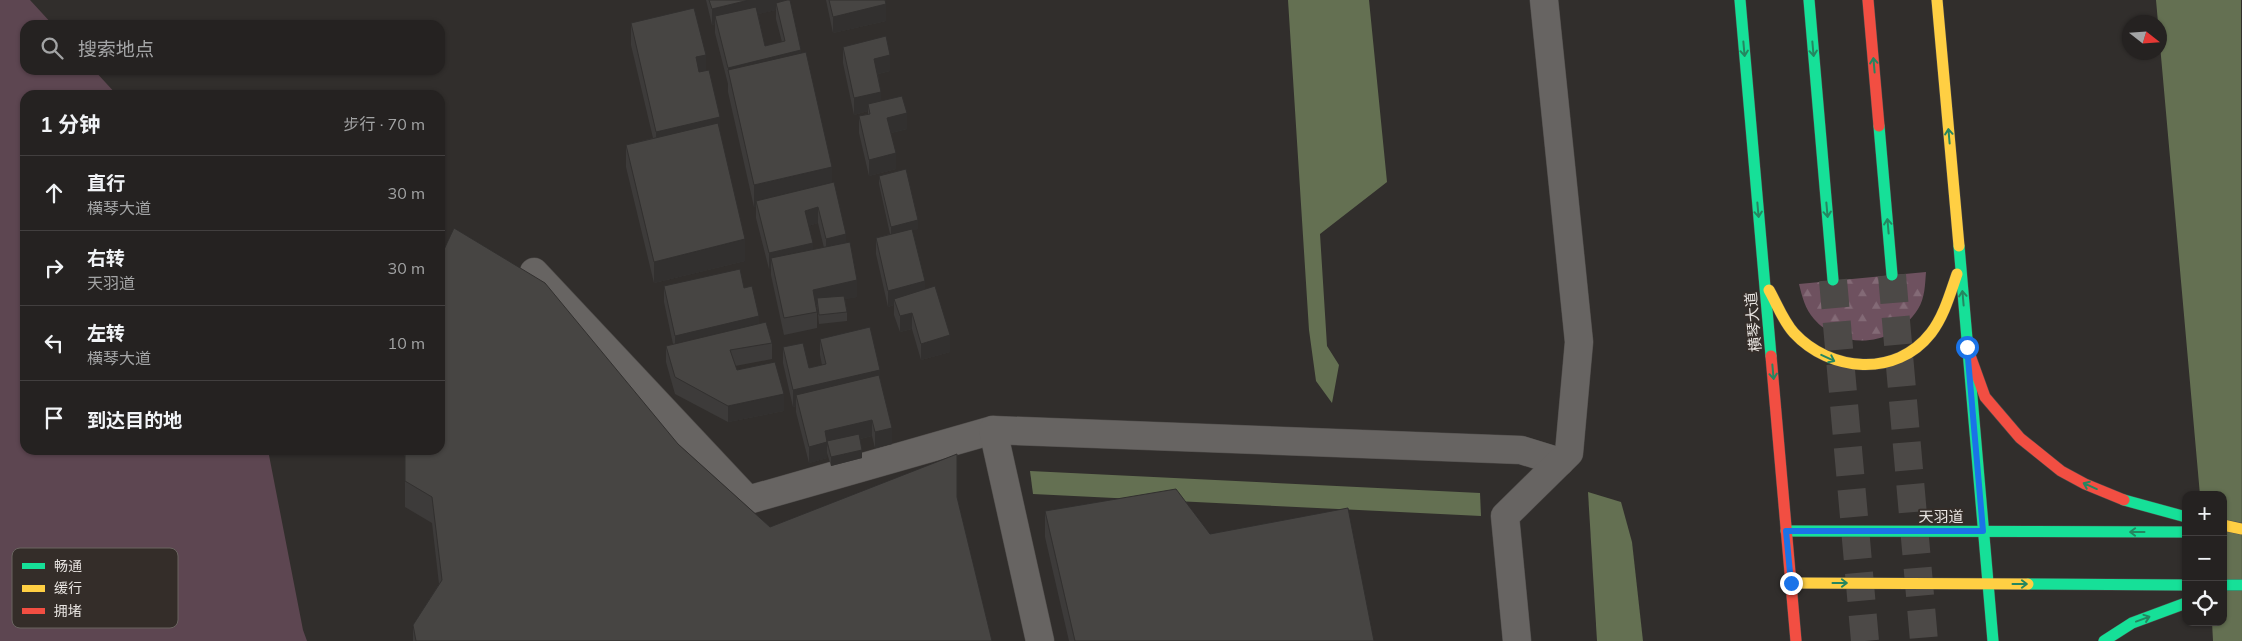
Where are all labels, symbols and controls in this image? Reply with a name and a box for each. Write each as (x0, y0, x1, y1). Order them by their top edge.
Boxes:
north arrow (2122, 15, 2167, 60)
search box (20, 20, 445, 75)
icon: search (38, 34, 66, 62)
text: 搜索地点 (78, 37, 154, 61)
one-way arrow (1740, 40, 1749, 56)
one-way arrow (1808, 40, 1818, 56)
one-way arrow (1869, 57, 1879, 73)
text: 1 分钟 (40, 111, 100, 137)
text: 步行 · 70 m (344, 114, 425, 134)
one-way arrow (1944, 129, 1953, 145)
text: 直行 (87, 171, 125, 195)
icon: ahead (40, 179, 68, 207)
text: 30 m (388, 183, 425, 203)
text: 横琴大道 (87, 198, 151, 218)
one-way arrow (1754, 202, 1763, 218)
one-way arrow (1822, 202, 1832, 218)
one-way arrow (1883, 219, 1893, 235)
text: 右转 (87, 246, 125, 270)
icon: right (40, 254, 68, 282)
text: 30 m (388, 258, 425, 278)
text: 天羽道 (87, 273, 135, 293)
one-way arrow (1958, 290, 1968, 306)
street label: 横琴大道 (1741, 291, 1765, 353)
text: 左转 (87, 321, 125, 345)
icon: left (40, 329, 68, 357)
text: 10 m (388, 333, 425, 353)
route start (1956, 336, 1979, 359)
text: 横琴大道 (87, 348, 151, 368)
one-way arrow (1820, 354, 1835, 363)
one-way arrow (1768, 364, 1777, 380)
icon: arrive (40, 404, 68, 432)
text: 到达目的地 (87, 408, 182, 432)
one-way arrow (2083, 481, 2098, 491)
map controls (2182, 491, 2227, 626)
button: + (2182, 491, 2227, 536)
street label: 天羽道 (1918, 507, 1964, 526)
one-way arrow (2129, 527, 2146, 537)
button: − (2182, 536, 2227, 581)
legend (12, 548, 178, 628)
text: 畅通 (54, 557, 82, 575)
route end (1780, 572, 1803, 595)
one-way arrow (1831, 578, 1847, 588)
text: 缓行 (54, 579, 82, 597)
one-way arrow (2011, 579, 2027, 589)
button: locate (2182, 581, 2227, 626)
text: 拥堵 (54, 602, 82, 620)
one-way arrow (2135, 613, 2151, 623)

